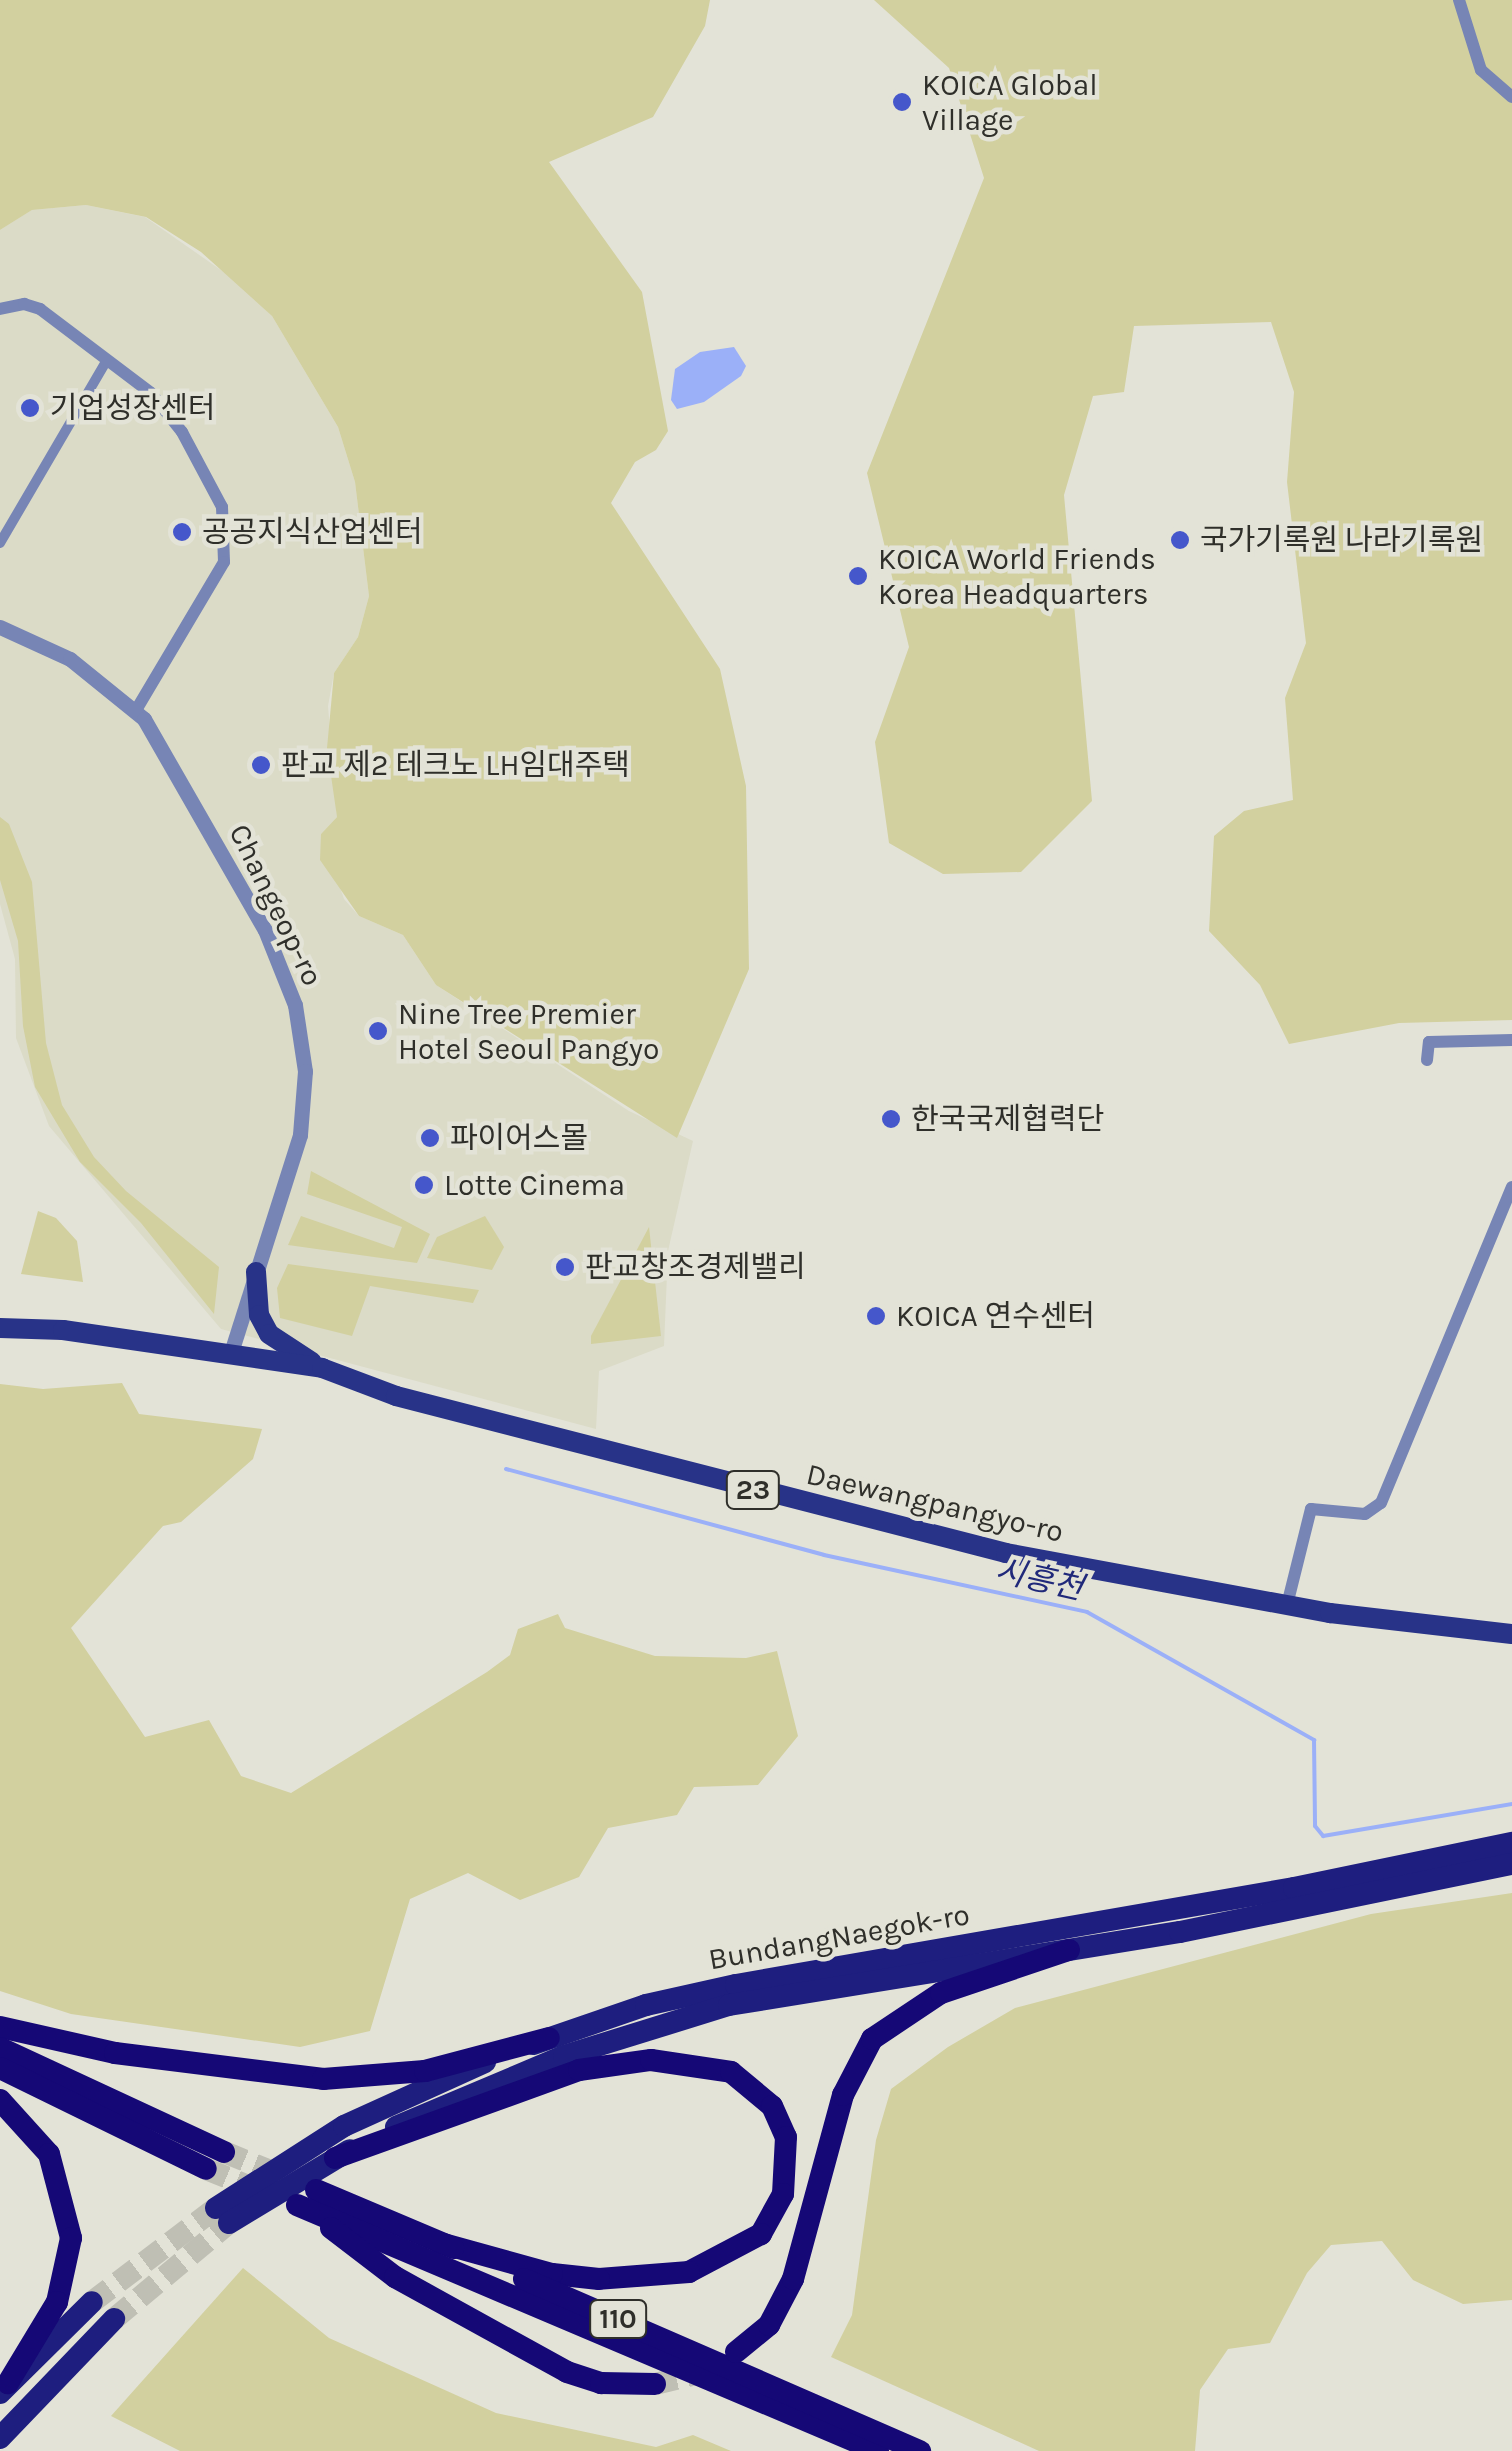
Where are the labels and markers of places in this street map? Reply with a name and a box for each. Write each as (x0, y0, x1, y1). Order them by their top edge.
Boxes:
place label: KOICA Global Village (922, 67, 1098, 138)
marker: KOICA Global Village (891, 91, 913, 113)
place label: 기업성장센터 (50, 390, 216, 426)
marker: 기업성장센터 (19, 397, 41, 419)
place label: 공공지식산업센터 (202, 514, 423, 550)
marker: 공공지식산업센터 (171, 521, 193, 543)
place label: 국가기록원 나라기록원 (1200, 522, 1483, 558)
marker: 국가기록원 나라기록원 (1169, 529, 1191, 551)
place label: KOICA World Friends Korea Headquarters (878, 541, 1156, 612)
marker: KOICA World Friends Korea Headquarters (847, 565, 869, 587)
place label: 판교 제2 테크노 LH임대주택 (281, 747, 630, 783)
marker: 판교 제2 테크노 LH임대주택 (250, 754, 272, 776)
place label: Nine Tree Premier Hotel Seoul Pangyo (398, 996, 659, 1066)
marker: Nine Tree Premier Hotel Seoul Pangyo (367, 1020, 389, 1042)
place label: 한국국제협력단 (911, 1101, 1104, 1137)
marker: 한국국제협력단 (880, 1108, 902, 1130)
place label: 파이어스몰 (450, 1120, 588, 1156)
marker: 파이어스몰 (419, 1127, 441, 1149)
place label: Lotte Cinema (444, 1167, 625, 1203)
marker: Lotte Cinema (413, 1174, 435, 1196)
place label: 판교창조경제밸리 (585, 1249, 806, 1285)
marker: 판교창조경제밸리 (554, 1256, 576, 1278)
place label: KOICA 연수센터 (896, 1298, 1095, 1334)
marker: KOICA 연수센터 (865, 1305, 887, 1327)

